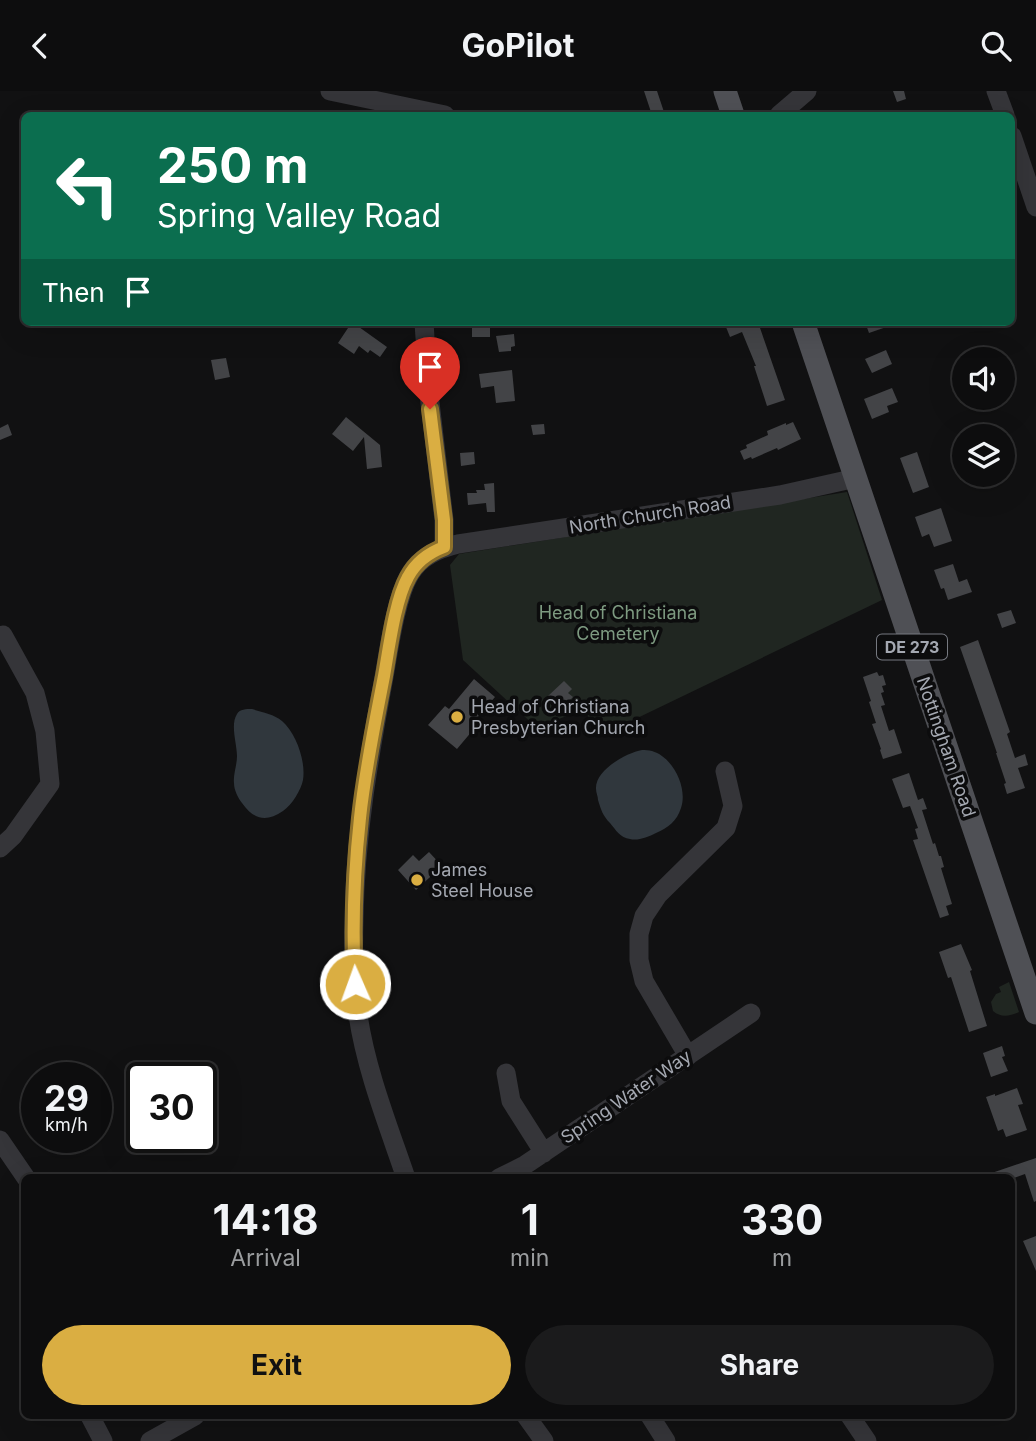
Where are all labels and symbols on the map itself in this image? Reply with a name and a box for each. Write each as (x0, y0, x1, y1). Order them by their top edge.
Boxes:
pin (400, 337, 460, 409)
street label: North Church Road (568, 491, 732, 538)
park label: Head of Christiana Cemetery (539, 602, 697, 644)
road number: DE 273 (877, 635, 947, 659)
street label: Nottingham Road (913, 674, 980, 820)
place label: Head of Christiana Presbyterian Church (471, 696, 645, 738)
marker: Head of Christiana Presbyterian Church (449, 709, 465, 725)
place label: James Steel House (431, 859, 533, 901)
marker: James Steel House (409, 872, 425, 888)
position arrow (318, 947, 392, 1021)
street label: Spring Water Way (557, 1045, 695, 1148)
speed limit sign: 30 (126, 1062, 217, 1153)

